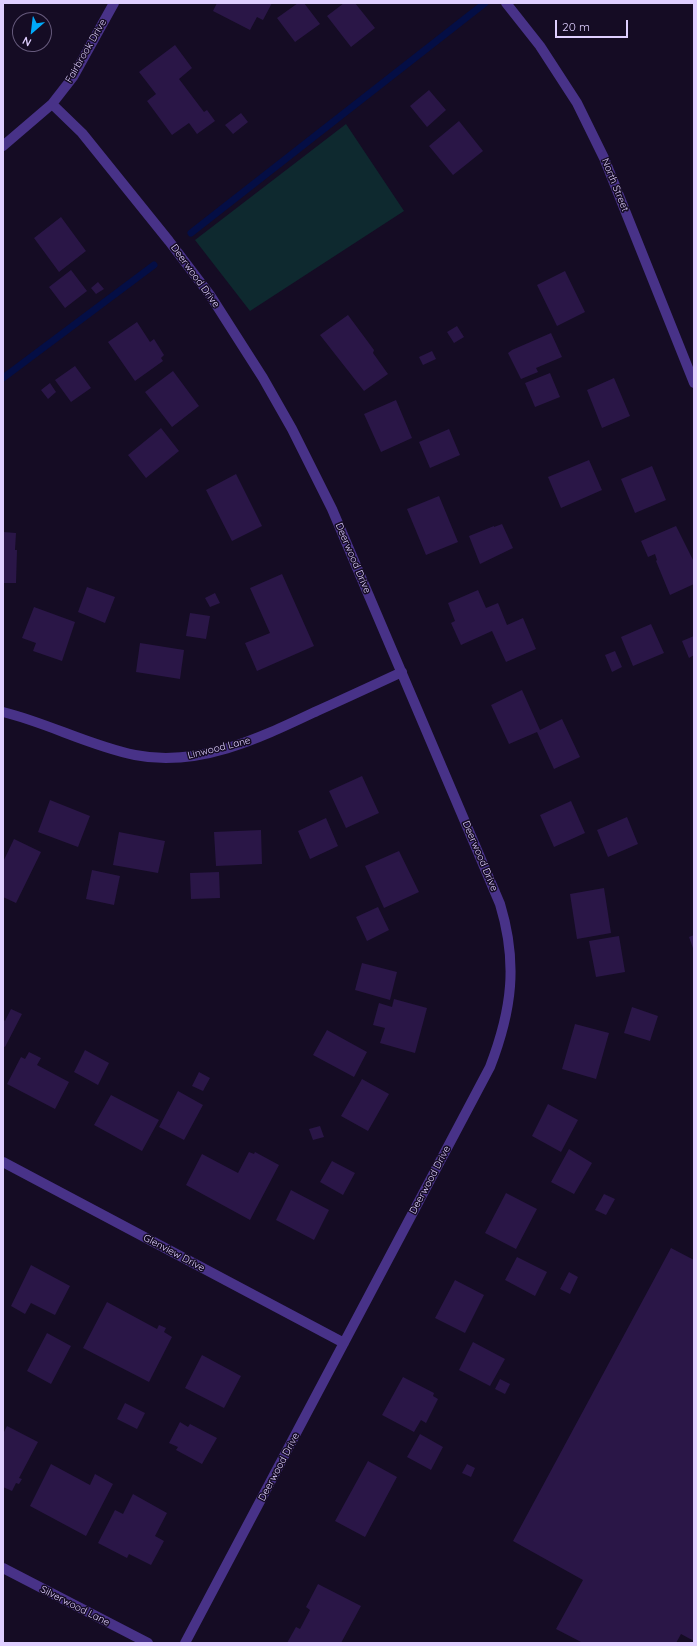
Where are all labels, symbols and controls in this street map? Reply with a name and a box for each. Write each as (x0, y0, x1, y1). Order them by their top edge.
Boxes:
north arrow (12, 12, 52, 52)
scale bar (557, 12, 630, 38)
street label: Fairbrook Drive (63, 17, 109, 85)
text: 20 m (562, 19, 590, 34)
text: N (20, 34, 34, 50)
street label: North Street (599, 157, 631, 213)
street label: Deerwood Drive (168, 242, 222, 310)
street label: Deerwood Drive (333, 521, 373, 595)
street label: Linwood Lane (186, 734, 252, 762)
street label: Deerwood Drive (460, 819, 500, 893)
street label: Deerwood Drive (407, 1144, 453, 1216)
street label: Glenview Drive (141, 1232, 207, 1274)
street label: Deerwood Drive (256, 1431, 302, 1503)
street label: Silverwood Lane (38, 1583, 112, 1629)

